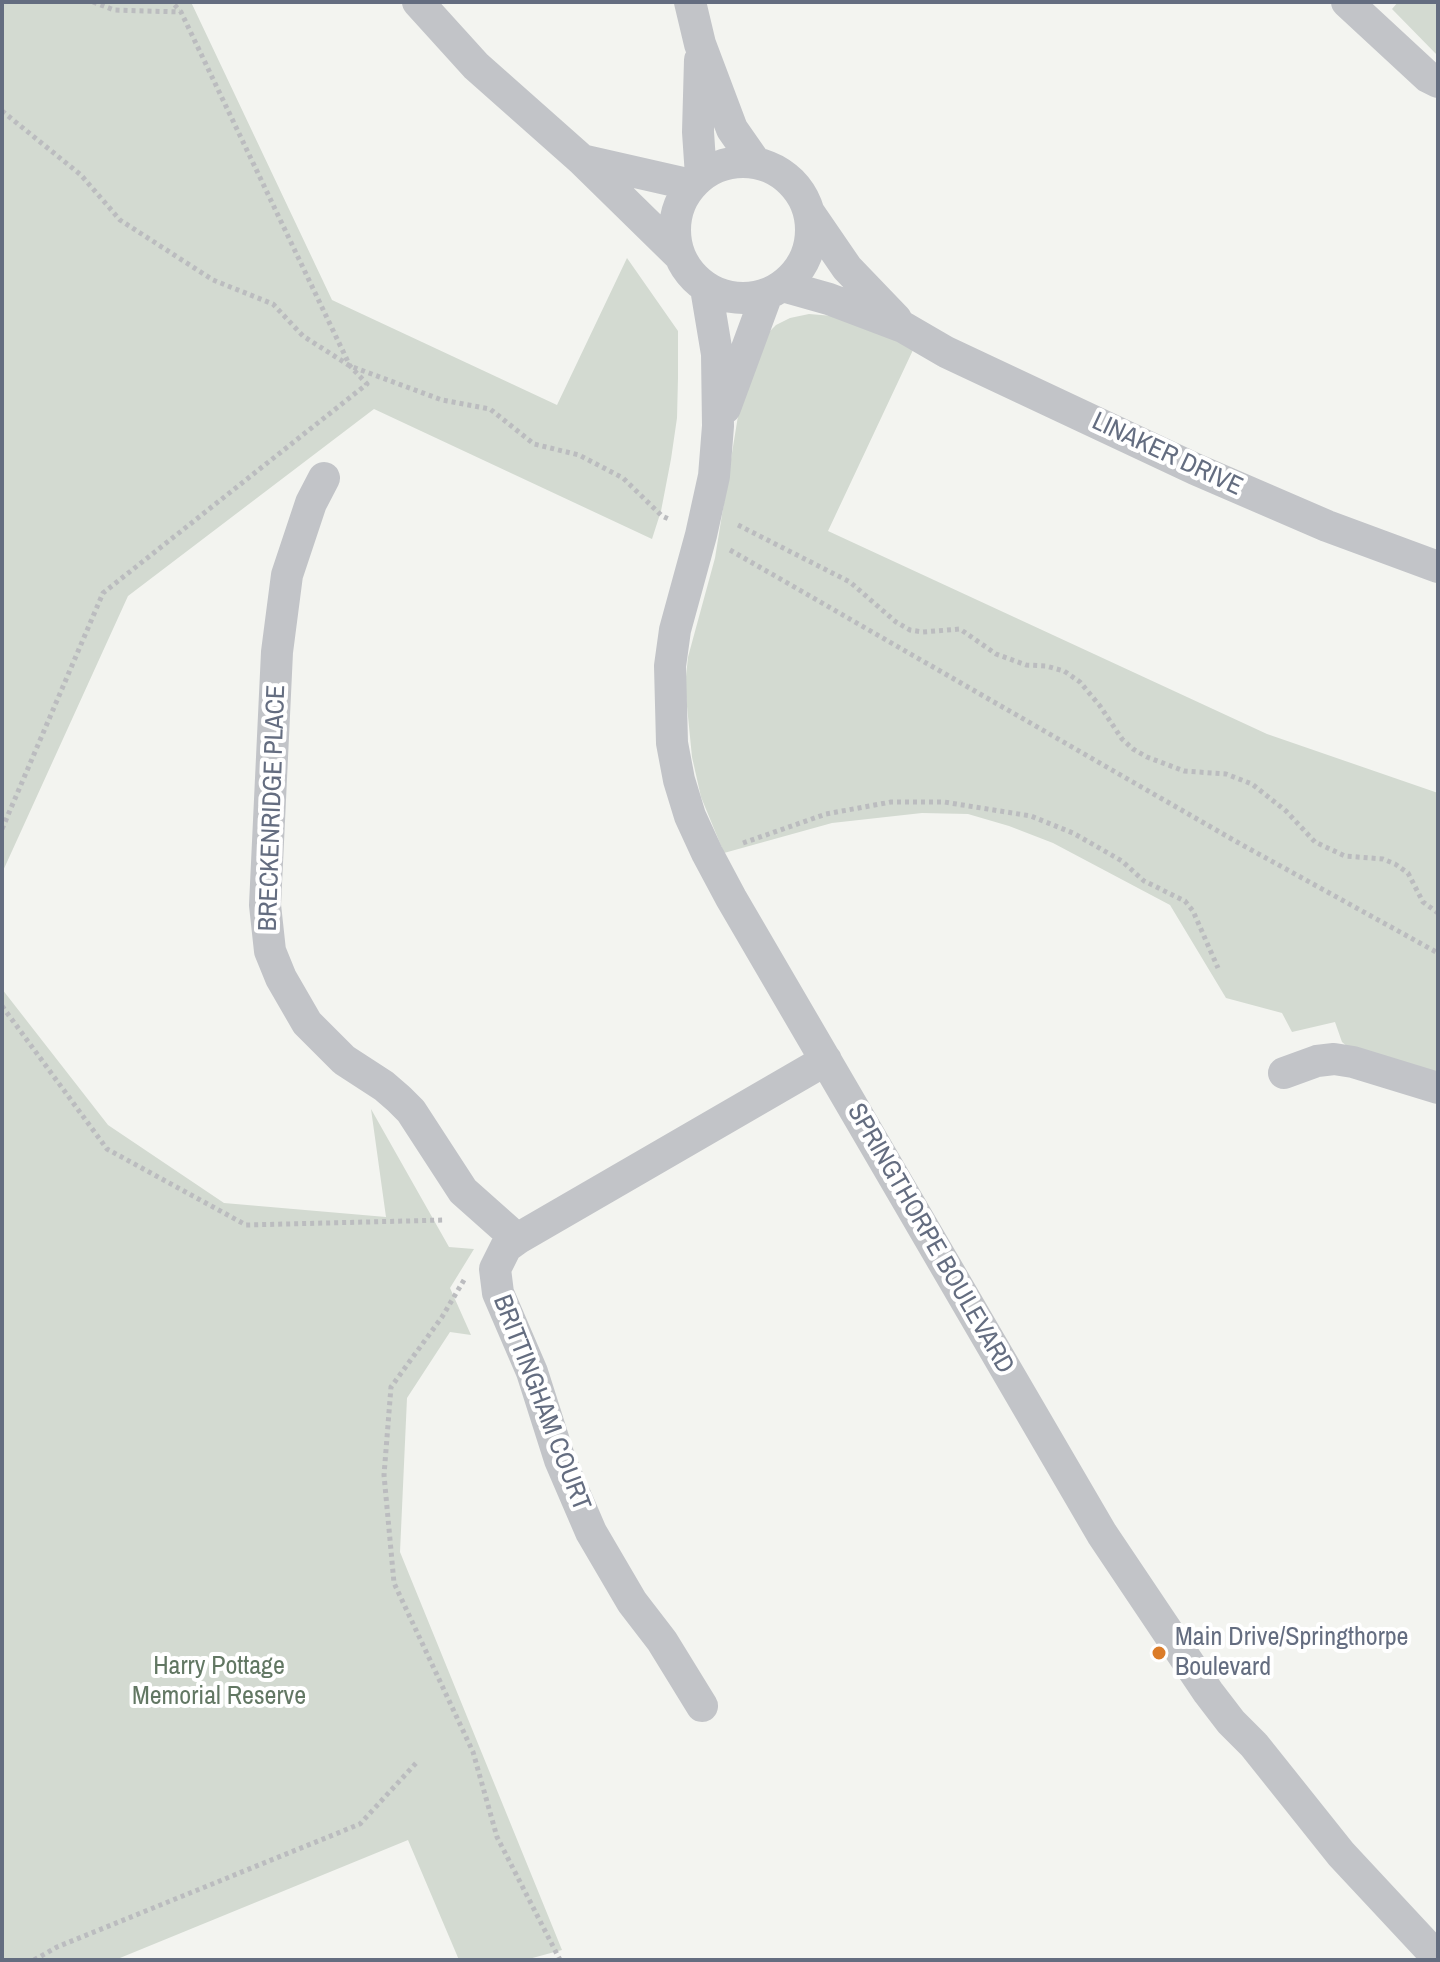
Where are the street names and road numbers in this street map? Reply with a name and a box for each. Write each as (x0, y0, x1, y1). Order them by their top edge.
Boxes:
street label: LINAKER DRIVE (1087, 407, 1247, 503)
street label: BRECKENRIDGE PLACE (253, 684, 293, 932)
street label: SPRINGTHORPE BOULEVARD (840, 1098, 1020, 1380)
street label: BRITTINGHAM COURT (486, 1291, 596, 1515)

